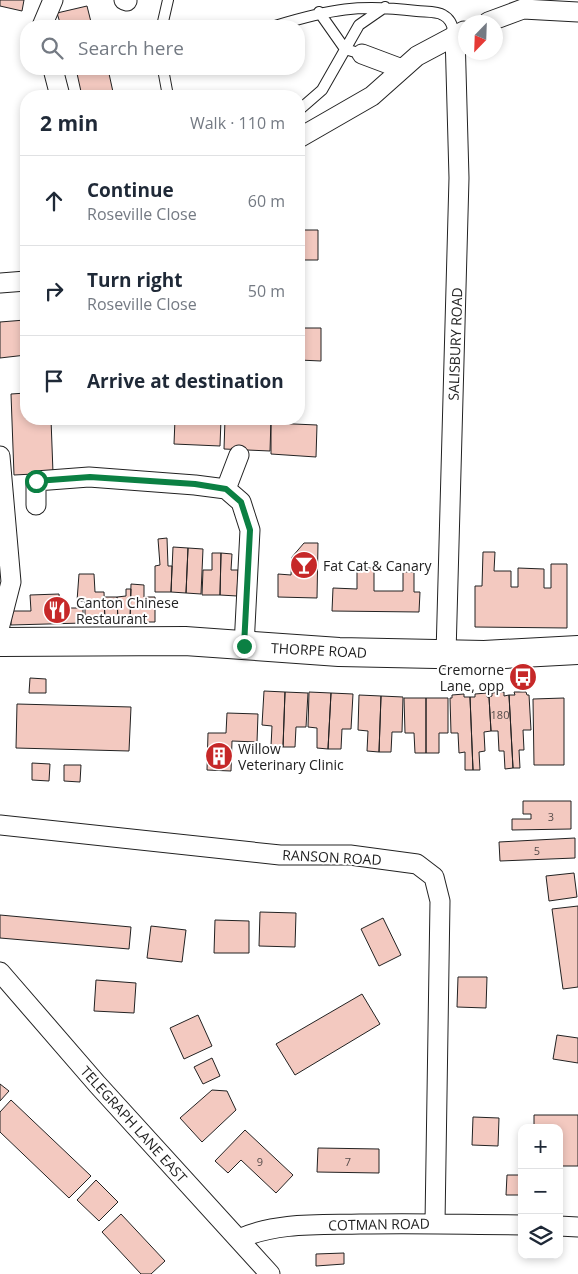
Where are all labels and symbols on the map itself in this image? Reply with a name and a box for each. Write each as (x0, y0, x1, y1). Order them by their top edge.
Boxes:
north arrow (458, 15, 503, 60)
street label: SALISBURY ROAD (444, 287, 466, 401)
route start (25, 470, 48, 493)
bar icon: Fat Cat & Canary (289, 550, 319, 580)
place label: Fat Cat & Canary (323, 556, 432, 575)
place label: Canton Chinese Restaurant (76, 593, 179, 628)
restaurant icon: Canton Chinese Restaurant (42, 595, 72, 625)
route end (233, 635, 256, 658)
street label: THORPE ROAD (271, 638, 367, 662)
place label: Cremorne Lane, opp (438, 660, 504, 695)
bus stop icon: Cremorne Lane, opp (508, 662, 538, 692)
house number: 180 (491, 707, 509, 722)
place label: Willow Veterinary Clinic (238, 739, 344, 774)
building icon: Willow Veterinary Clinic (204, 741, 234, 771)
house number: 3 (548, 809, 554, 824)
house number: 5 (534, 843, 540, 858)
street label: RANSON ROAD (282, 845, 382, 869)
street label: TELEGRAPH LANE EAST (76, 1062, 192, 1187)
house number: 9 (257, 1154, 263, 1169)
house number: 7 (345, 1154, 351, 1169)
street label: COTMAN ROAD (328, 1214, 430, 1234)

